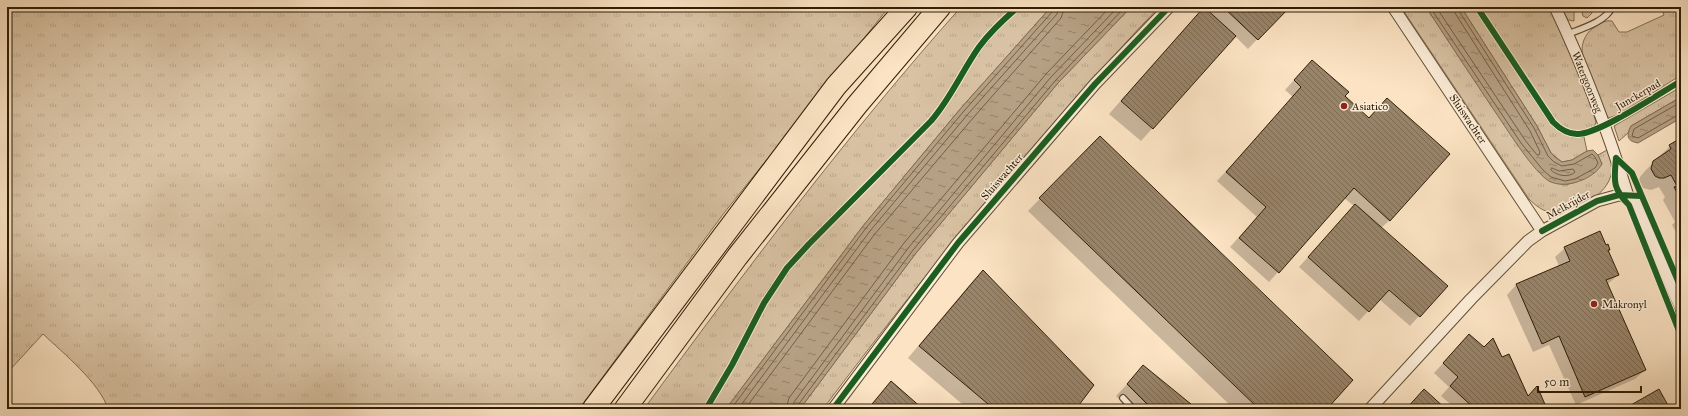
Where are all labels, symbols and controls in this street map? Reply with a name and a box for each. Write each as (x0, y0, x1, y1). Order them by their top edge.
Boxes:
street label: Watergoorweg (1569, 50, 1605, 115)
street label: Junckerpad (1612, 77, 1664, 115)
street label: Sluiswachter (1447, 92, 1490, 147)
place label: Asiatico (1351, 100, 1389, 113)
marker: Asiatico (1339, 101, 1349, 111)
street label: Sluiswachter (978, 150, 1026, 203)
street label: Melkrijder (1544, 187, 1593, 222)
place label: Makronyl (1602, 298, 1647, 311)
marker: Makronyl (1589, 299, 1599, 309)
scale bar (1538, 368, 1641, 394)
text: 50 m (1544, 375, 1569, 389)

